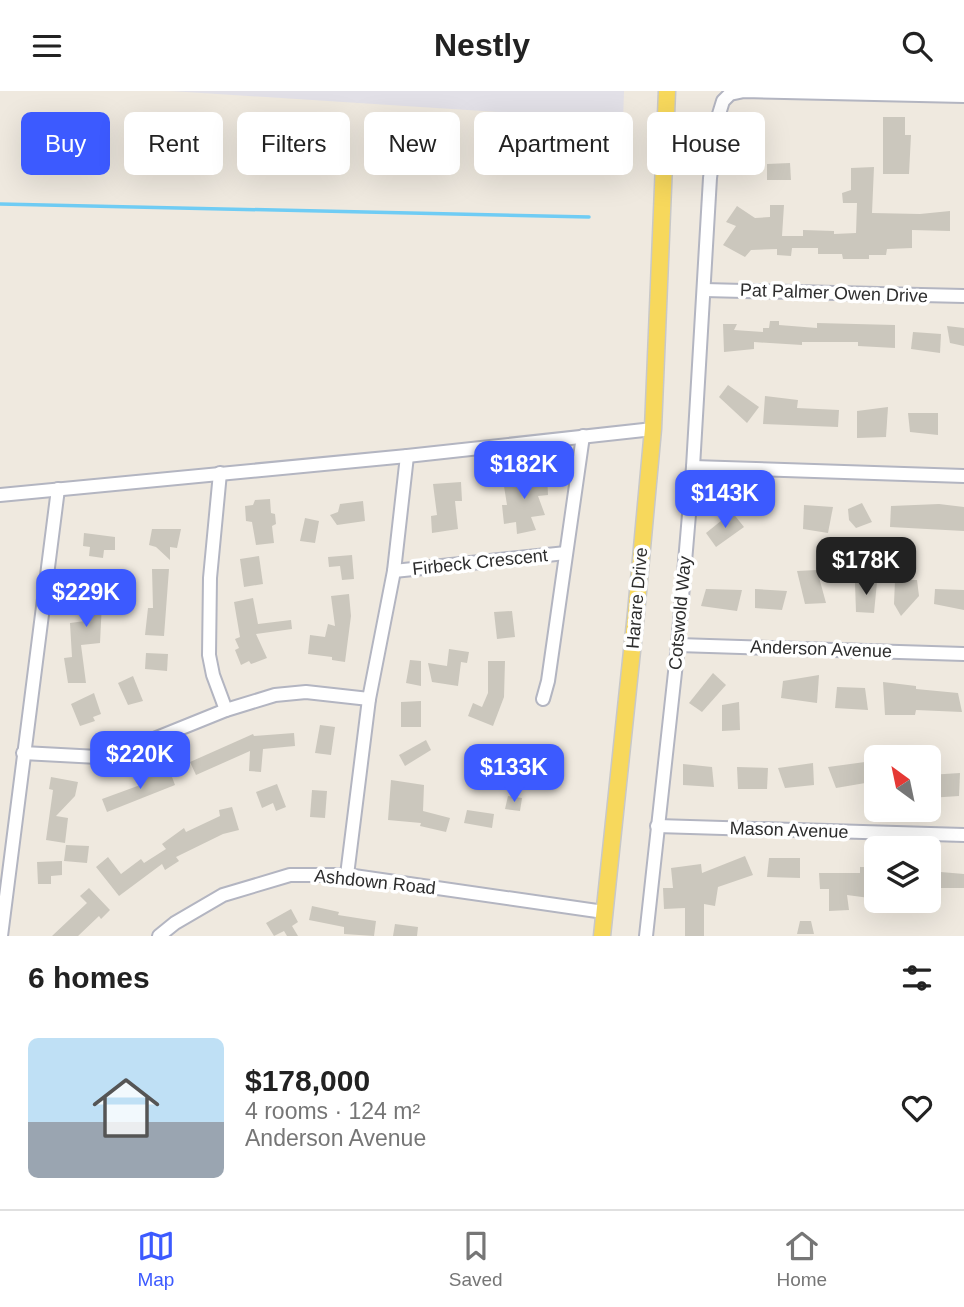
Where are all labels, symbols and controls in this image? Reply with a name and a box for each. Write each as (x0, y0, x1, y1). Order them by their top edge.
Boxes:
icon: menu (28, 27, 66, 65)
text: Nestly (434, 27, 530, 63)
icon: search (898, 27, 936, 65)
chip: Buy (21, 112, 110, 175)
chip: Rent (124, 112, 223, 175)
chip: Filters (237, 112, 350, 175)
chip: New (364, 112, 460, 175)
chip: Apartment (474, 112, 633, 175)
chip: House (647, 112, 765, 175)
street label: Pat Palmer Owen Drive (740, 280, 928, 306)
pin: $182K (475, 441, 573, 501)
text: $182K (490, 451, 558, 477)
pin: $143K (676, 471, 774, 530)
text: $143K (691, 480, 759, 506)
pin: $178K (817, 538, 915, 597)
street label: Firbeck Crescent (411, 545, 549, 579)
street label: Harare Drive (623, 546, 651, 650)
text: $178K (832, 547, 900, 573)
street label: Cotswold Way (665, 555, 695, 671)
pin: $229K (37, 569, 135, 629)
text: $229K (52, 579, 120, 605)
street label: Anderson Avenue (750, 637, 892, 661)
pin: $220K (91, 731, 189, 791)
text: $220K (106, 741, 174, 767)
pin: $133K (465, 745, 563, 804)
north arrow (864, 745, 942, 823)
map controls (864, 745, 941, 913)
text: $133K (480, 754, 548, 780)
street label: Mason Avenue (729, 818, 849, 842)
button: layers (864, 836, 941, 913)
street label: Ashdown Road (313, 866, 437, 898)
icon: filters (898, 959, 936, 997)
text: 6 homes (28, 961, 150, 994)
text: $178,000 (245, 1064, 370, 1097)
icon: home (84, 1066, 168, 1150)
icon: heart (898, 1089, 936, 1127)
text: 4 rooms · 124 m² (245, 1098, 420, 1124)
text: Anderson Avenue (245, 1125, 426, 1151)
tab: Map (137, 1227, 175, 1291)
tab: Saved (449, 1227, 503, 1291)
tab: Home (776, 1227, 827, 1291)

